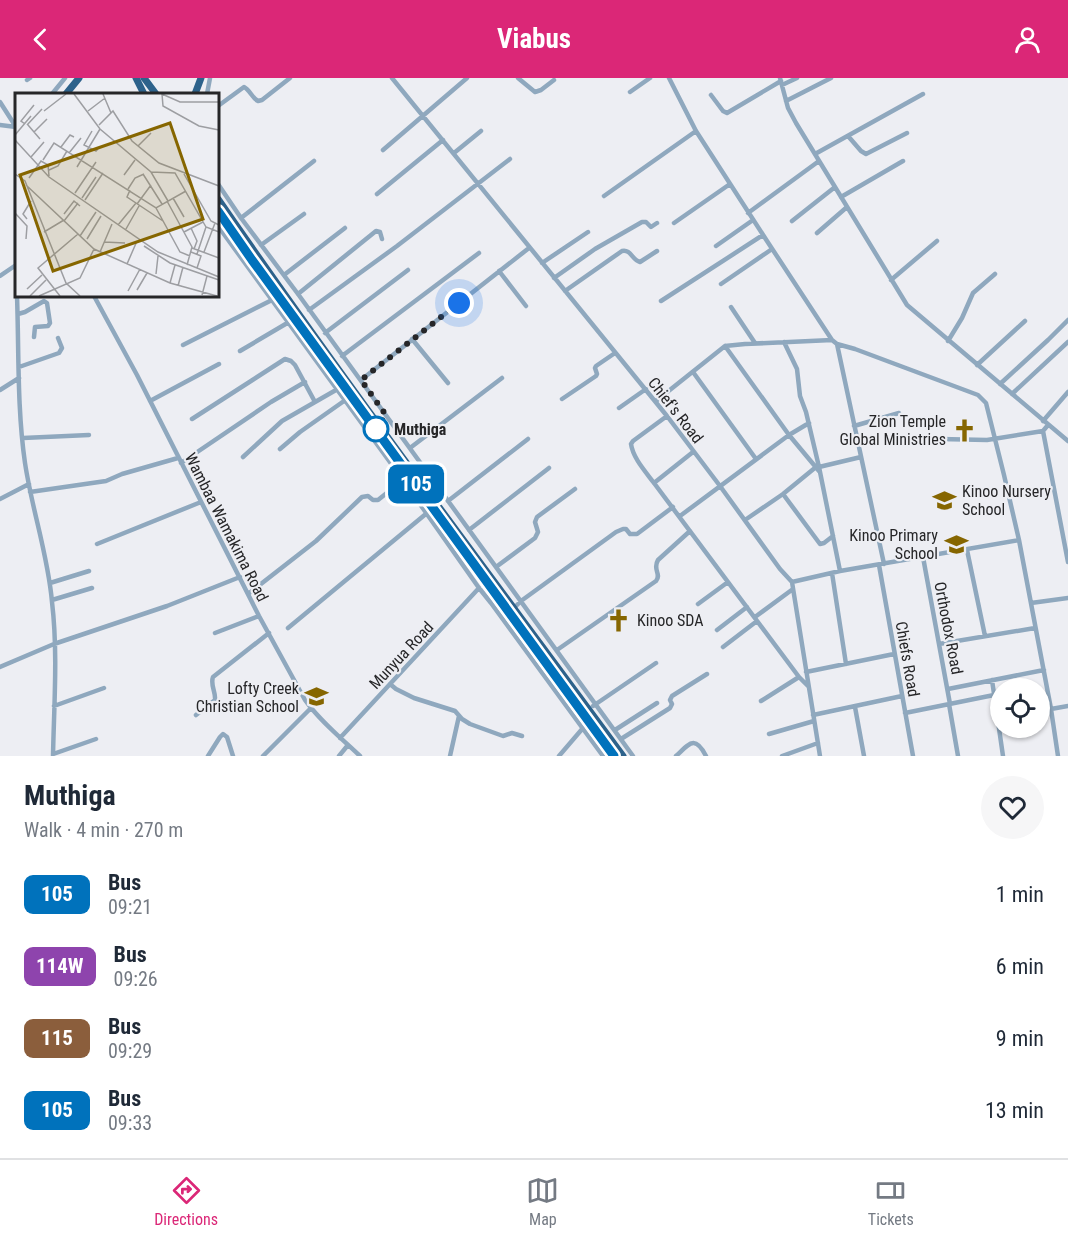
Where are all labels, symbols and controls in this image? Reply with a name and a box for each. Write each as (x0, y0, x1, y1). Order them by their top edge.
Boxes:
icon: back (24, 23, 57, 56)
text: Viabus (497, 23, 571, 55)
icon: person (1011, 23, 1044, 56)
inset map (15, 93, 219, 297)
your location (444, 288, 474, 318)
street label: Chief's Road (644, 374, 707, 447)
place label: Zion Temple Global Ministries (839, 412, 946, 449)
marker: Muthiga (363, 416, 389, 442)
church icon: Zion Temple Global Ministries (951, 417, 977, 443)
place label: Muthiga (394, 420, 447, 439)
street label: Wambaa Wamakima Road (181, 450, 272, 605)
line badge: 105 (382, 464, 450, 504)
text: 105 (400, 472, 432, 496)
place label: Kinoo Nursery School (962, 482, 1051, 519)
school or university icon: Kinoo Nursery School (931, 487, 957, 513)
place label: Kinoo Primary School (849, 526, 938, 563)
school or university icon: Kinoo Primary School (943, 531, 969, 557)
street label: Orthodox Road (930, 580, 967, 676)
church icon: Kinoo SDA (606, 607, 632, 633)
place label: Kinoo SDA (637, 611, 703, 630)
street label: Munyua Road (365, 618, 437, 693)
street label: Chiefs Road (892, 620, 923, 698)
map controls (990, 678, 1050, 738)
button: locate (990, 678, 1050, 738)
place label: Lofty Creek Christian School (196, 679, 300, 716)
school or university icon: Lofty Creek Christian School (304, 684, 330, 710)
button: heart (981, 776, 1044, 839)
text: Muthiga (24, 779, 116, 812)
text: Walk · 4 min · 270 m (24, 818, 183, 842)
text: Bus (108, 870, 141, 895)
text: 105 (41, 882, 73, 906)
text: 1 min (996, 882, 1044, 907)
text: 09:21 (108, 895, 152, 919)
text: Bus (114, 942, 147, 967)
text: 114W (36, 954, 84, 978)
text: 6 min (996, 954, 1044, 979)
text: 09:26 (114, 967, 158, 991)
text: Bus (108, 1014, 141, 1039)
text: 115 (41, 1026, 73, 1050)
text: 9 min (996, 1026, 1044, 1051)
text: 09:29 (108, 1039, 152, 1063)
text: Bus (108, 1086, 141, 1111)
text: 105 (41, 1098, 73, 1122)
text: 13 min (985, 1098, 1044, 1123)
text: 09:33 (108, 1111, 152, 1135)
tab: Directions (154, 1174, 218, 1229)
tab: Map (526, 1174, 559, 1229)
tab: Tickets (868, 1174, 914, 1229)

